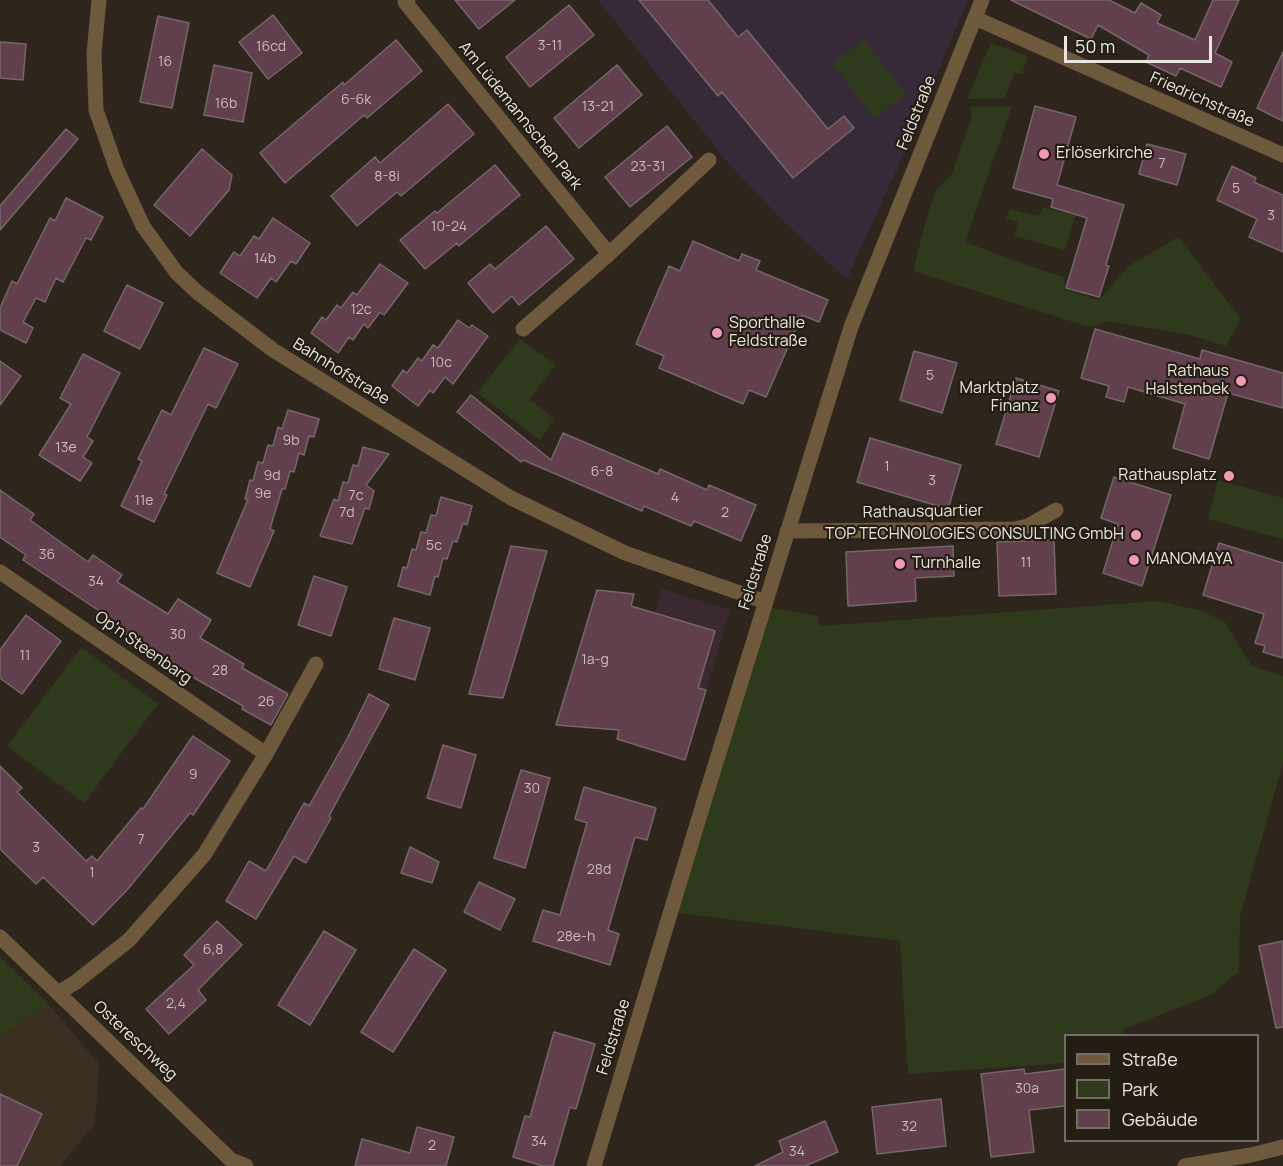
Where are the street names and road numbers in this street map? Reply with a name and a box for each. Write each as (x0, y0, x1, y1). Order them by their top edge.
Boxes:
street label: Am Lüdemannschen Park (454, 38, 586, 194)
street label: Friedrichstraße (1147, 68, 1257, 132)
street label: Feldstraße (893, 73, 941, 153)
street label: Bahnhofstraße (289, 335, 393, 409)
street label: Rathausquartier (863, 501, 983, 523)
street label: Feldstraße (735, 532, 777, 612)
street label: Op'n Steenbarg (91, 607, 195, 689)
street label: Ostereschweg (89, 997, 181, 1085)
street label: Feldstraße (593, 997, 635, 1077)

